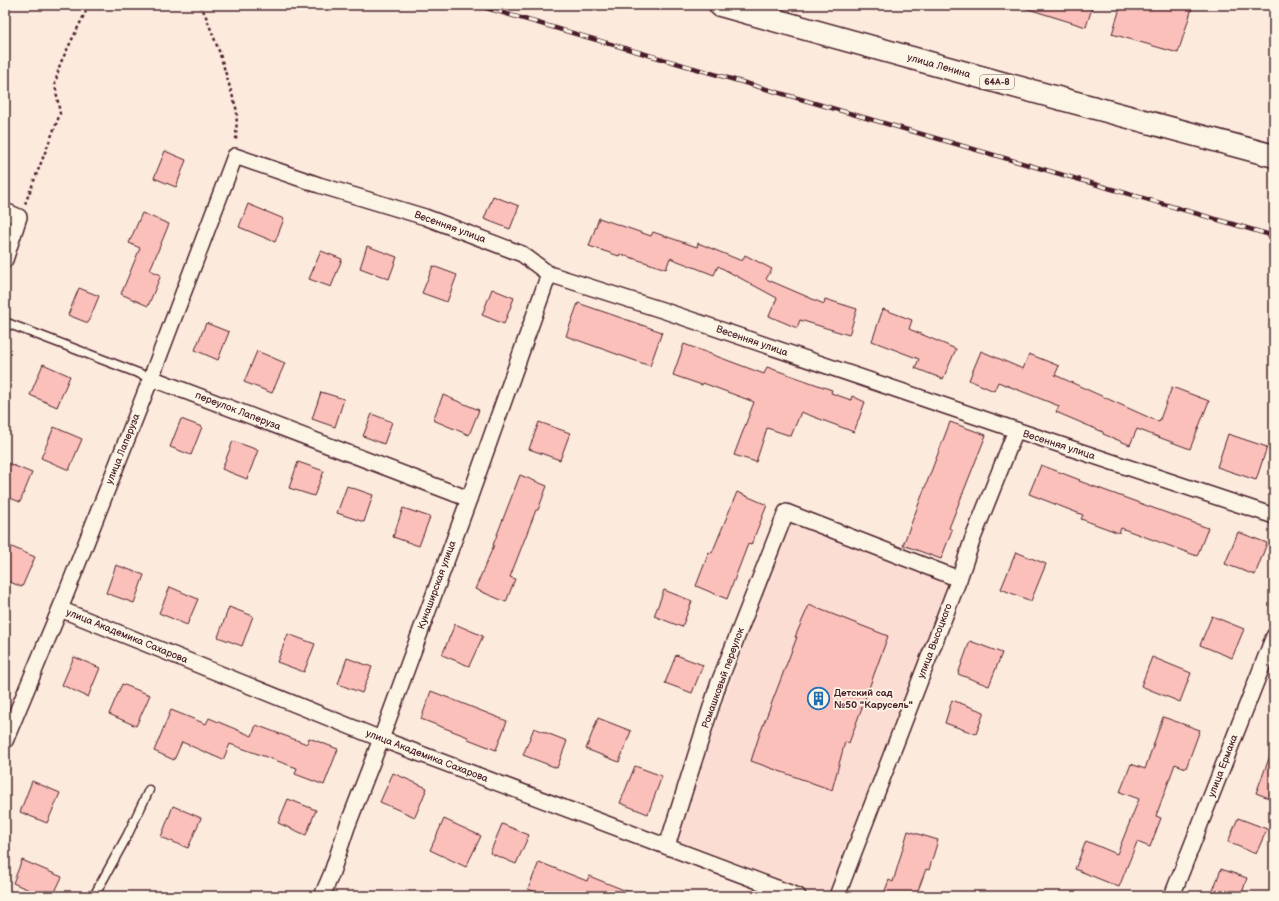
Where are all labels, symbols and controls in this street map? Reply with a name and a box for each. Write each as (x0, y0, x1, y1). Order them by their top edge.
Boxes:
street label: улица Ленина (906, 51, 972, 81)
road number: 64А-8 (980, 75, 1014, 89)
street label: Весенняя улица (413, 209, 487, 246)
street label: Весенняя улица (714, 323, 790, 359)
street label: переулок Лаперуза (194, 389, 283, 433)
street label: улица Лаперуза (103, 412, 143, 486)
street label: Весенняя улица (1021, 428, 1097, 462)
street label: Кунаширская улица (415, 539, 459, 631)
street label: улица Высоцкого (915, 602, 955, 680)
street label: улица Академика Сахарова (64, 606, 190, 666)
street label: Ромашковый переулок (699, 625, 747, 730)
building icon: Детский сад №50 "Карусель" (806, 686, 832, 712)
place label: Детский сад №50 "Карусель" (834, 687, 913, 711)
street label: улица Академика Сахарова (364, 727, 490, 785)
street label: улица Ермака (1206, 733, 1240, 799)

